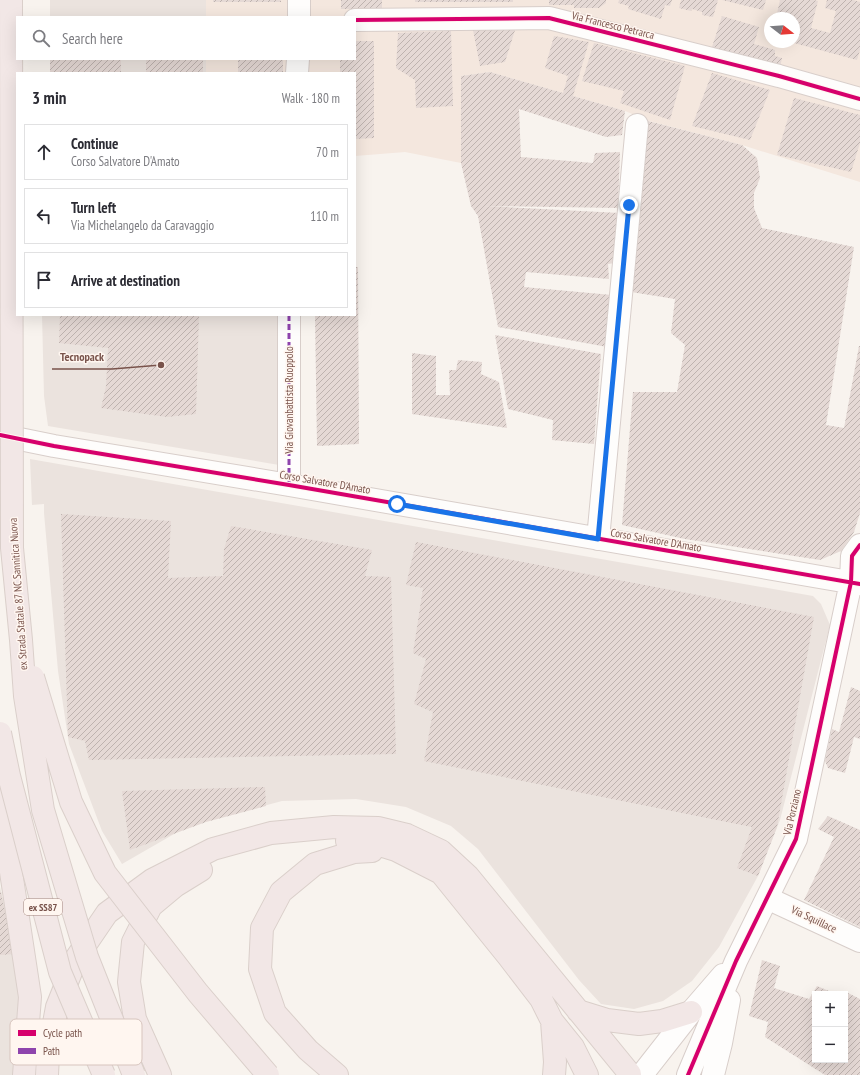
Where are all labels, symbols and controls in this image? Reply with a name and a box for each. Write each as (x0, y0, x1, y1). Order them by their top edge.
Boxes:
street label: Via Francesco Petrarca (569, 8, 656, 42)
north arrow (764, 12, 800, 48)
search box (16, 16, 356, 60)
icon: search (30, 27, 52, 49)
text: Search here (62, 29, 123, 48)
text: 3 min (32, 87, 66, 109)
text: Walk · 180 m (282, 90, 340, 107)
text: Continue (71, 134, 118, 153)
icon: ahead (33, 141, 55, 163)
text: 70 m (316, 144, 339, 161)
text: Corso Salvatore D'Amato (71, 153, 180, 170)
route end (620, 196, 638, 214)
text: Turn left (71, 198, 116, 217)
icon: left (33, 205, 55, 227)
text: 110 m (310, 208, 339, 225)
text: Via Michelangelo da Caravaggio (71, 217, 214, 234)
icon: arrive (33, 269, 55, 291)
text: Arrive at destination (71, 271, 180, 290)
callout: Tecnopack (52, 345, 112, 369)
street label: Via Giovanbattista Ruoppolo (282, 346, 296, 455)
text: Tecnopack (60, 349, 104, 364)
street label: Corso Salvatore D'Amato (278, 467, 372, 497)
route start (388, 495, 406, 513)
street label: ex Strada Statale 87 NC Sannitica Nuova (6, 517, 30, 671)
street label: Corso Salvatore D'Amato (609, 525, 703, 555)
street label: Via Porziano (780, 787, 804, 837)
road number: ex SS87 (24, 899, 62, 915)
street label: Via Squillace (788, 902, 839, 936)
map controls (812, 991, 848, 1063)
button: + (812, 991, 848, 1027)
legend (10, 1019, 142, 1065)
text: Cycle path (43, 1026, 82, 1040)
button: − (812, 1027, 848, 1063)
text: Path (43, 1044, 60, 1058)

